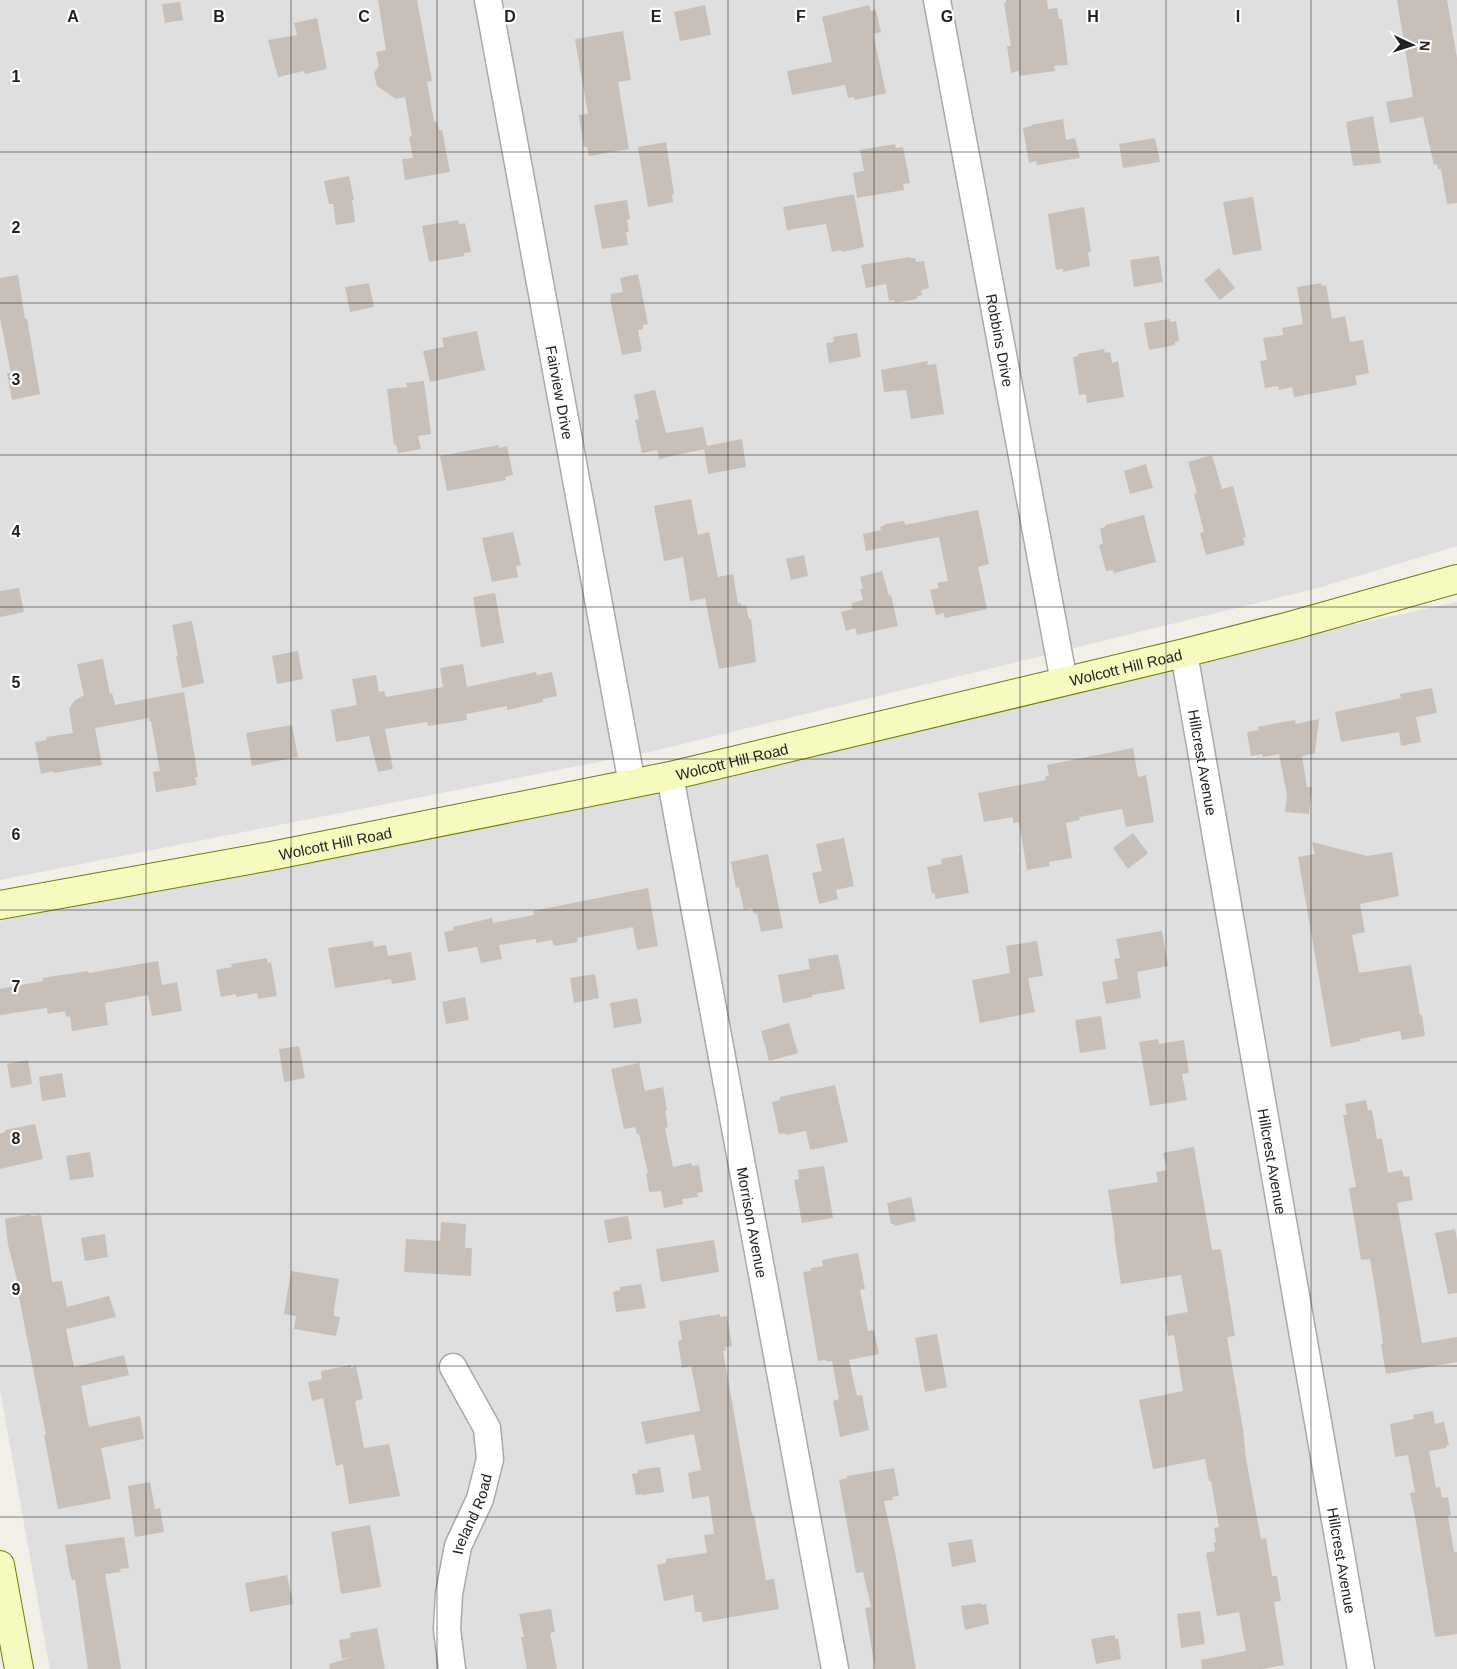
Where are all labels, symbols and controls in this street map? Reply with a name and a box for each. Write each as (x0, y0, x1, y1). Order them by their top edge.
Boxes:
text: A (67, 8, 79, 25)
text: B (213, 8, 225, 25)
text: C (358, 8, 370, 25)
text: D (504, 8, 516, 25)
text: E (651, 8, 662, 25)
text: F (796, 8, 806, 25)
text: G (941, 8, 953, 25)
text: H (1087, 8, 1099, 25)
text: I (1236, 8, 1240, 25)
north arrow (1387, 20, 1437, 70)
text: N (1417, 40, 1433, 52)
text: 1 (12, 68, 21, 85)
text: 2 (12, 219, 21, 236)
street label: Robbins Drive (983, 292, 1017, 388)
street label: Fairview Drive (543, 344, 577, 441)
text: 3 (12, 371, 21, 388)
text: 4 (12, 523, 21, 540)
street label: Wolcott Hill Road (1068, 645, 1184, 689)
text: 5 (12, 674, 21, 691)
street label: Hillcrest Avenue (1185, 708, 1221, 817)
street label: Wolcott Hill Road (674, 740, 790, 783)
street label: Wolcott Hill Road (277, 823, 393, 863)
text: 6 (12, 826, 21, 843)
text: 7 (12, 978, 21, 995)
street label: Hillcrest Avenue (1255, 1107, 1290, 1216)
text: 8 (12, 1130, 21, 1147)
street label: Morrison Avenue (734, 1166, 771, 1279)
text: 9 (12, 1281, 21, 1298)
street label: Ireland Road (448, 1472, 495, 1556)
street label: Hillcrest Avenue (1324, 1506, 1360, 1615)

